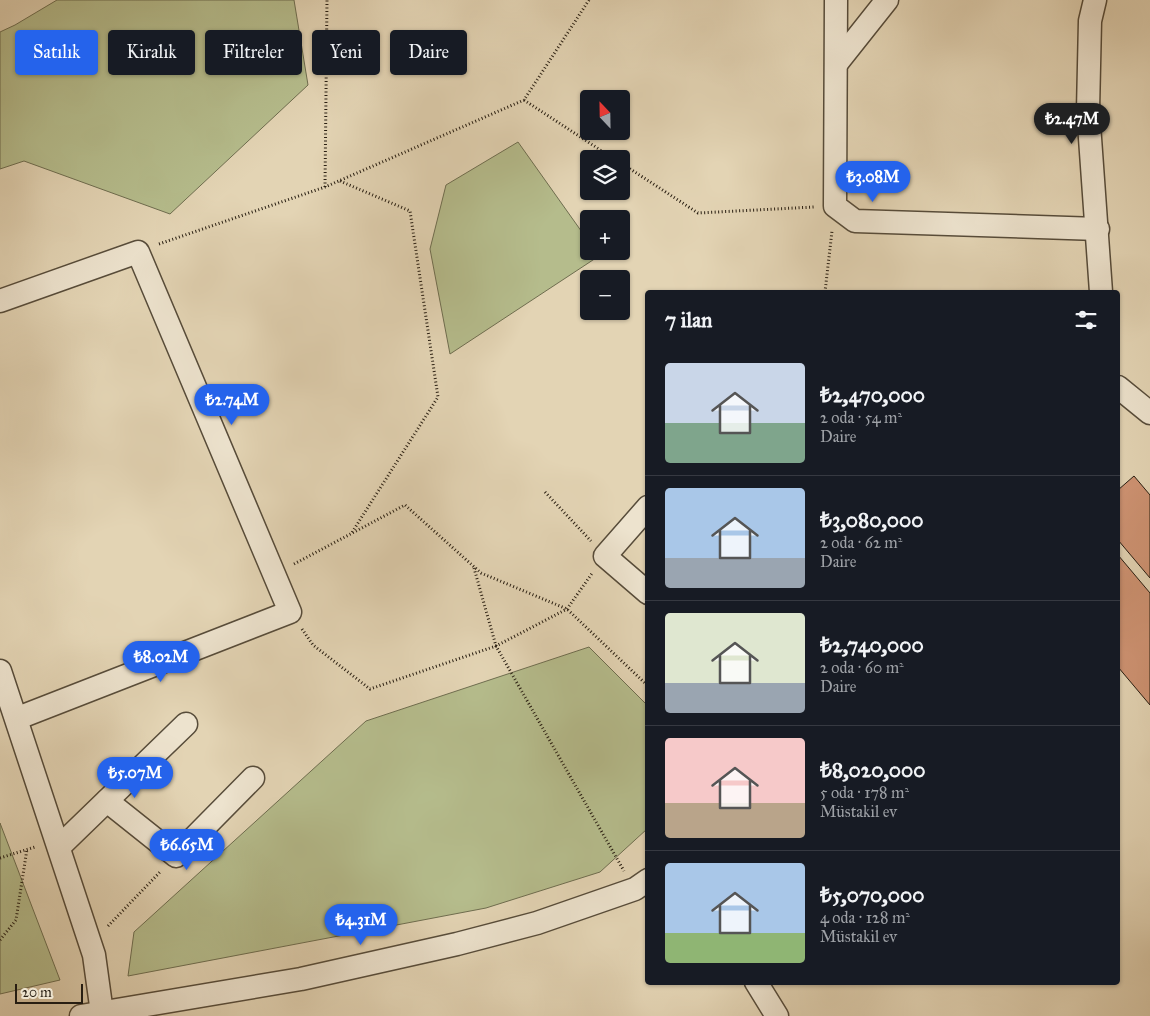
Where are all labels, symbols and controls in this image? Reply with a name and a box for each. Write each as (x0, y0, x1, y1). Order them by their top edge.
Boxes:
chip: Satılık (15, 30, 98, 75)
chip: Kiralık (108, 30, 195, 75)
chip: Filtreler (205, 30, 302, 75)
chip: Yeni (312, 30, 380, 75)
chip: Daire (390, 30, 467, 75)
north arrow (580, 90, 630, 140)
map controls (580, 90, 630, 320)
pin: ₺2.47M (1031, 102, 1113, 145)
text: ₺2.47M (1045, 109, 1099, 128)
button: layers (580, 150, 630, 200)
pin: ₺3.08M (832, 160, 914, 203)
text: ₺3.08M (846, 167, 900, 186)
button: + (580, 210, 630, 260)
button: − (580, 270, 630, 320)
icon: filters (1072, 306, 1100, 334)
text: 7 ilan (665, 307, 712, 333)
text: ₺2,470,000 (820, 382, 925, 408)
icon: home (705, 383, 765, 443)
pin: ₺2.74M (191, 384, 273, 426)
text: ₺2.74M (205, 390, 259, 409)
text: 2 oda · 54 m² (820, 408, 902, 427)
text: Daire (820, 427, 856, 446)
text: ₺3,080,000 (820, 507, 924, 533)
icon: home (705, 508, 765, 568)
text: 2 oda · 62 m² (820, 533, 902, 552)
text: Daire (820, 552, 856, 571)
text: ₺2,740,000 (820, 632, 924, 658)
icon: home (705, 633, 765, 693)
pin: ₺8.02M (120, 640, 202, 683)
text: ₺8.02M (134, 647, 188, 666)
text: 2 oda · 60 m² (820, 658, 904, 677)
text: Daire (820, 677, 856, 696)
pin: ₺5.07M (94, 756, 176, 799)
text: ₺8,020,000 (820, 757, 926, 783)
icon: home (705, 758, 765, 818)
text: ₺5.07M (108, 763, 162, 782)
text: 5 oda · 178 m² (820, 783, 909, 802)
text: Müstakil ev (820, 802, 897, 821)
pin: ₺6.65M (146, 828, 228, 871)
text: ₺6.65M (161, 835, 213, 854)
text: ₺5,070,000 (820, 882, 924, 908)
icon: home (705, 883, 765, 943)
pin: ₺4.31M (320, 904, 402, 946)
text: 4 oda · 128 m² (820, 908, 910, 927)
text: ₺4.31M (336, 910, 386, 929)
text: Müstakil ev (820, 927, 897, 946)
scale bar (15, 981, 82, 1004)
text: 20 m (22, 984, 52, 1001)

